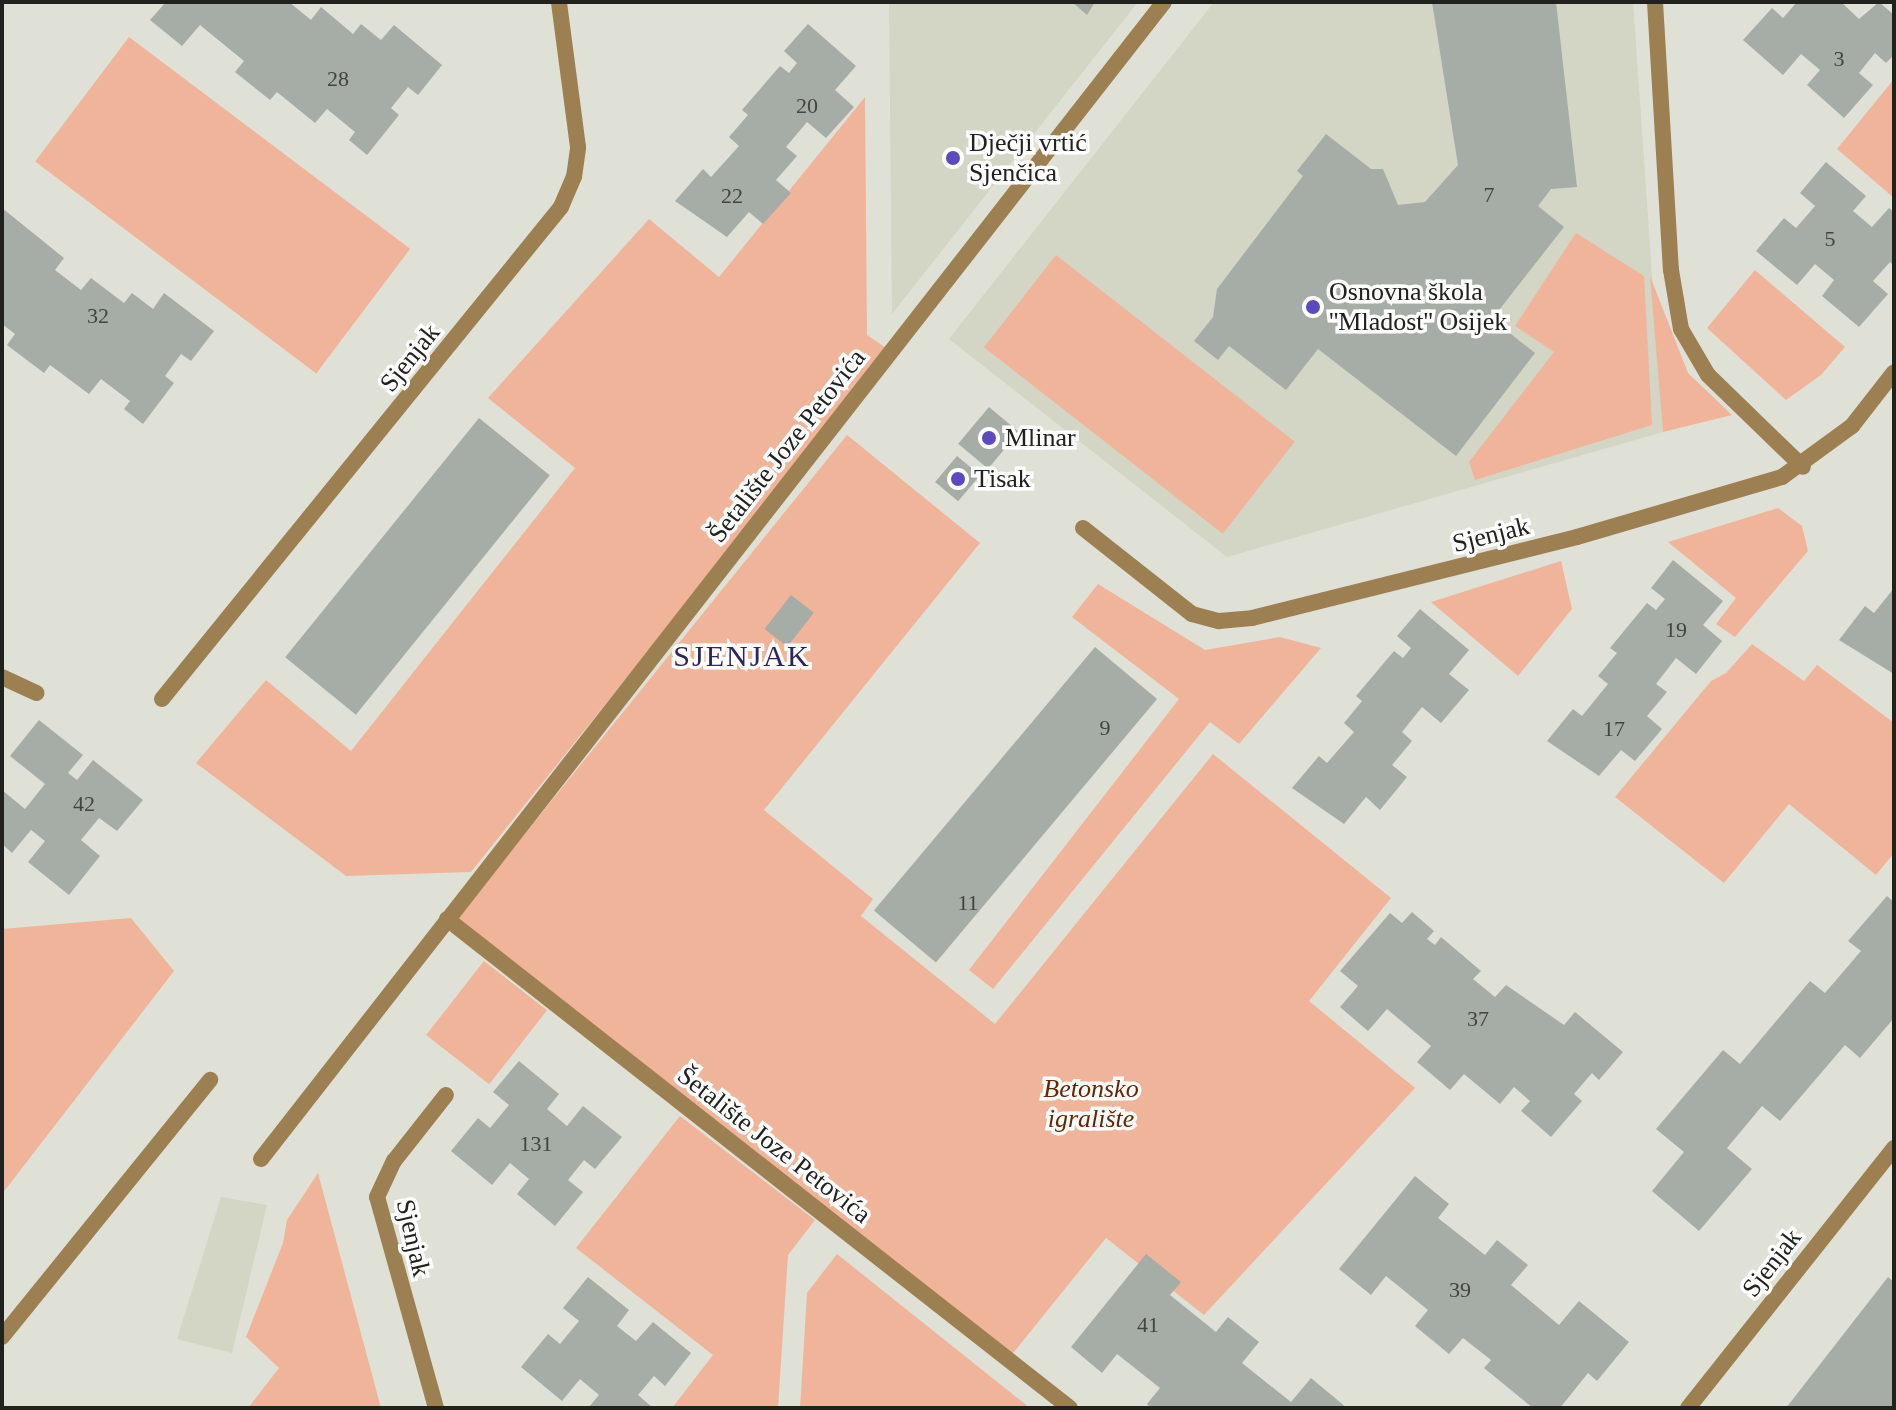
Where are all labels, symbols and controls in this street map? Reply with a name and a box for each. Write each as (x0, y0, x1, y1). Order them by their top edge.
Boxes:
house number: 3 (1834, 46, 1844, 72)
house number: 28 (327, 66, 349, 92)
house number: 20 (796, 93, 818, 119)
place label: Dječji vrtić Sjenčica (969, 127, 1087, 188)
marker: Dječji vrtić Sjenčica (944, 149, 962, 167)
house number: 7 (1484, 182, 1494, 208)
house number: 22 (721, 183, 743, 209)
house number: 5 (1824, 226, 1836, 252)
place label: Osnovna škola ''Mladost'' Osijek (1329, 276, 1507, 338)
marker: Osnovna škola ''Mladost'' Osijek (1304, 298, 1322, 316)
house number: 32 (87, 303, 109, 329)
street label: Sjenjak (373, 318, 447, 398)
street label: Šetalište Joze Petovića (702, 343, 872, 549)
place label: Mlinar (1005, 422, 1076, 454)
marker: Mlinar (980, 429, 998, 447)
place label: Tisak (974, 463, 1031, 495)
marker: Tisak (949, 470, 967, 488)
street label: Sjenjak (1449, 510, 1533, 560)
house number: 19 (1665, 617, 1687, 643)
district label: SJENJAK (673, 638, 811, 674)
house number: 9 (1100, 715, 1110, 741)
house number: 17 (1603, 716, 1625, 742)
house number: 42 (73, 791, 95, 817)
house number: 11 (957, 890, 979, 916)
house number: 37 (1467, 1006, 1489, 1032)
street label: Šetalište Joze Petovića (671, 1060, 877, 1230)
park label: Betonsko igralište (1043, 1073, 1139, 1134)
house number: 131 (520, 1131, 552, 1157)
street label: Sjenjak (389, 1196, 437, 1280)
street label: Sjenjak (1736, 1223, 1808, 1303)
house number: 39 (1449, 1277, 1471, 1303)
house number: 41 (1137, 1312, 1159, 1338)

